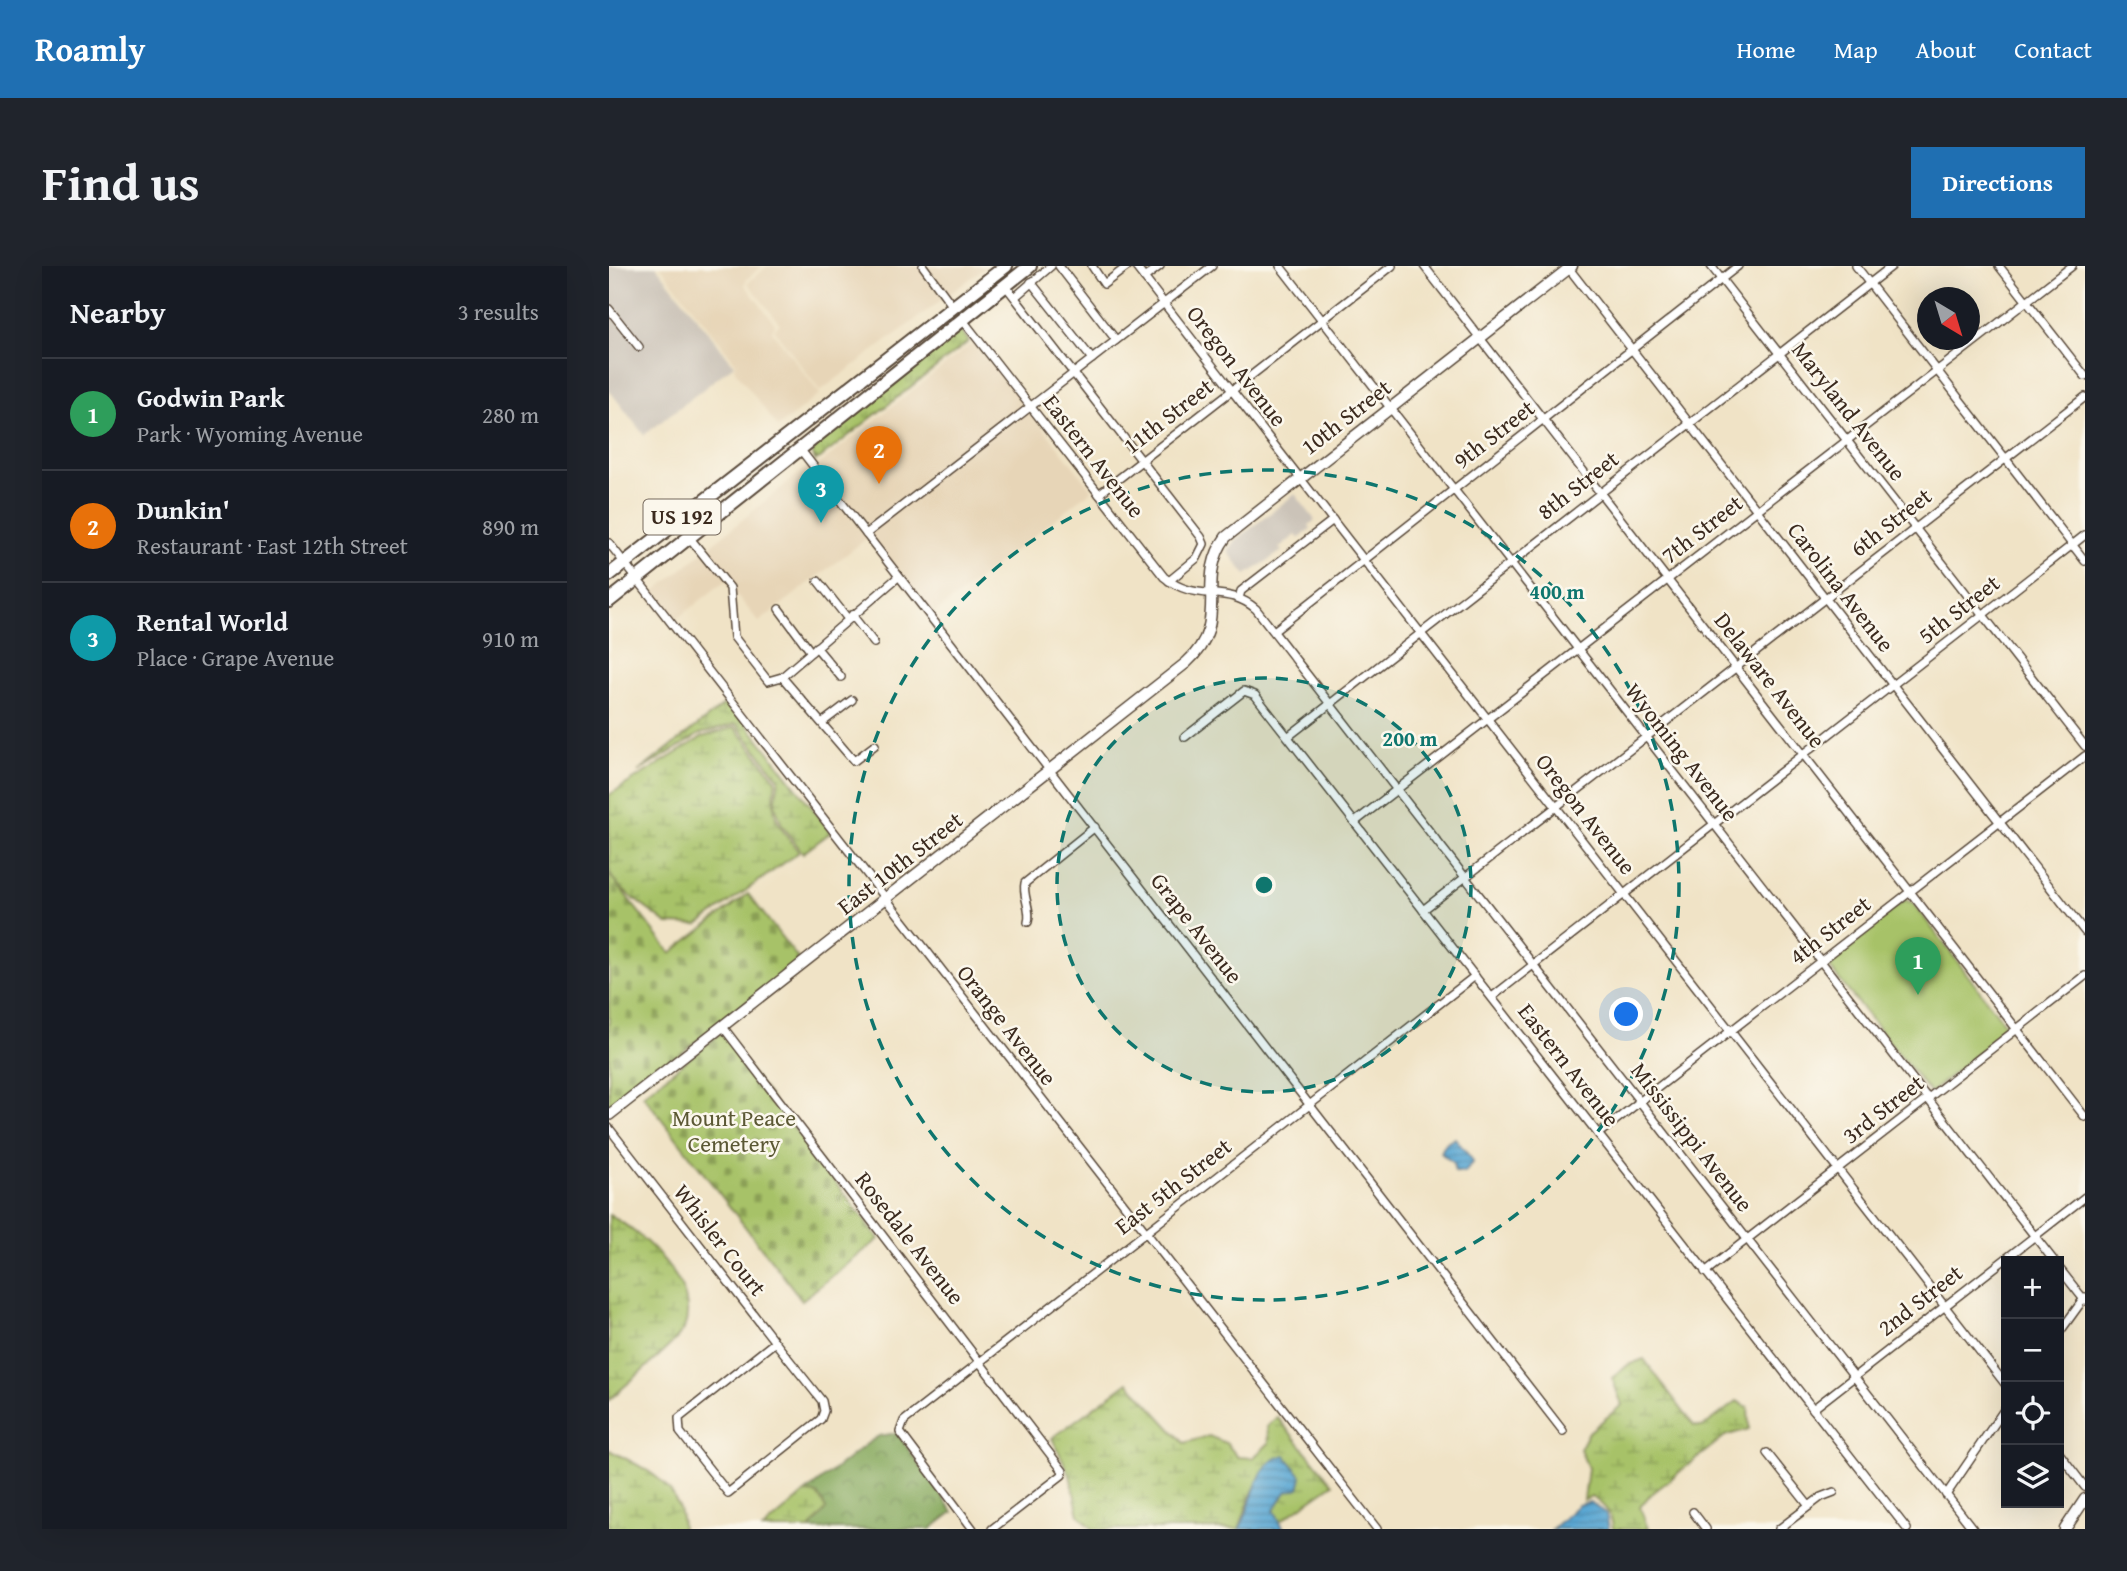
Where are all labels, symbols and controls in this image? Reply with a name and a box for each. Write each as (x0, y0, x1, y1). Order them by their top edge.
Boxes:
text: Roamly (35, 25, 145, 73)
text: Home (1737, 32, 1796, 67)
text: Map (1834, 32, 1878, 67)
text: About (1916, 32, 1976, 67)
text: Contact (2014, 32, 2092, 67)
text: Find us (42, 146, 200, 218)
button: Directions (1911, 147, 2085, 218)
north arrow (1917, 287, 1980, 350)
text: Nearby (70, 290, 166, 334)
text: 3 results (458, 295, 539, 328)
street label: Oregon Avenue (1180, 298, 1295, 433)
street label: Maryland Avenue (1784, 334, 1914, 487)
street label: 11th Street (1116, 370, 1220, 461)
street label: 10th Street (1294, 371, 1398, 462)
text: Godwin Park (137, 378, 285, 417)
street label: Eastern Avenue (1036, 387, 1153, 524)
street label: 9th Street (1446, 391, 1541, 476)
text: 1 (87, 398, 99, 431)
text: 280 m (482, 398, 539, 431)
text: Park · Wyoming Avenue (137, 417, 363, 450)
pin: 2 (856, 426, 902, 484)
street label: 8th Street (1530, 442, 1625, 527)
pin: 3 (798, 465, 844, 523)
street label: 6th Street (1843, 479, 1938, 564)
street label: 7th Street (1654, 486, 1749, 571)
text: Dunkin' (137, 490, 230, 529)
road number: US 192 (643, 499, 721, 534)
text: 2 (87, 510, 99, 543)
text: 890 m (482, 510, 539, 543)
street label: Carolina Avenue (1780, 515, 1903, 659)
text: Restaurant · East 12th Street (137, 529, 408, 562)
street label: 5th Street (1911, 566, 2006, 651)
text: 400 m (1529, 576, 1585, 607)
text: Rental World (137, 602, 288, 641)
street label: Delaware Avenue (1707, 605, 1834, 755)
text: 3 (87, 622, 99, 655)
text: 910 m (482, 622, 539, 655)
text: Place · Grape Avenue (137, 641, 334, 674)
street label: Wyoming Avenue (1618, 675, 1747, 828)
text: 200 m (1382, 723, 1438, 754)
street label: Oregon Avenue (1529, 746, 1644, 881)
street label: East 10th Street (830, 803, 969, 922)
street label: Grape Avenue (1144, 865, 1251, 990)
centre of rings (1252, 873, 1276, 897)
street label: 4th Street (1782, 887, 1877, 972)
pin: 1 (1895, 937, 1941, 995)
street label: Orange Avenue (950, 957, 1065, 1092)
street label: Eastern Avenue (1511, 996, 1628, 1133)
your location (1609, 997, 1643, 1031)
street label: Mississippi Avenue (1623, 1055, 1761, 1218)
street label: 3rd Street (1835, 1066, 1931, 1151)
park label: Mount Peace Cemetery (672, 1101, 796, 1160)
street label: East 5th Street (1107, 1129, 1238, 1242)
street label: Rosedale Avenue (848, 1164, 973, 1311)
street label: Whisler Court (666, 1177, 775, 1303)
street label: 2nd Street (1870, 1256, 1969, 1343)
map controls (2001, 1256, 2064, 1508)
button: + (2001, 1256, 2064, 1319)
button: − (2001, 1319, 2064, 1382)
button: locate (2001, 1382, 2064, 1445)
button: layers (2001, 1445, 2064, 1508)

